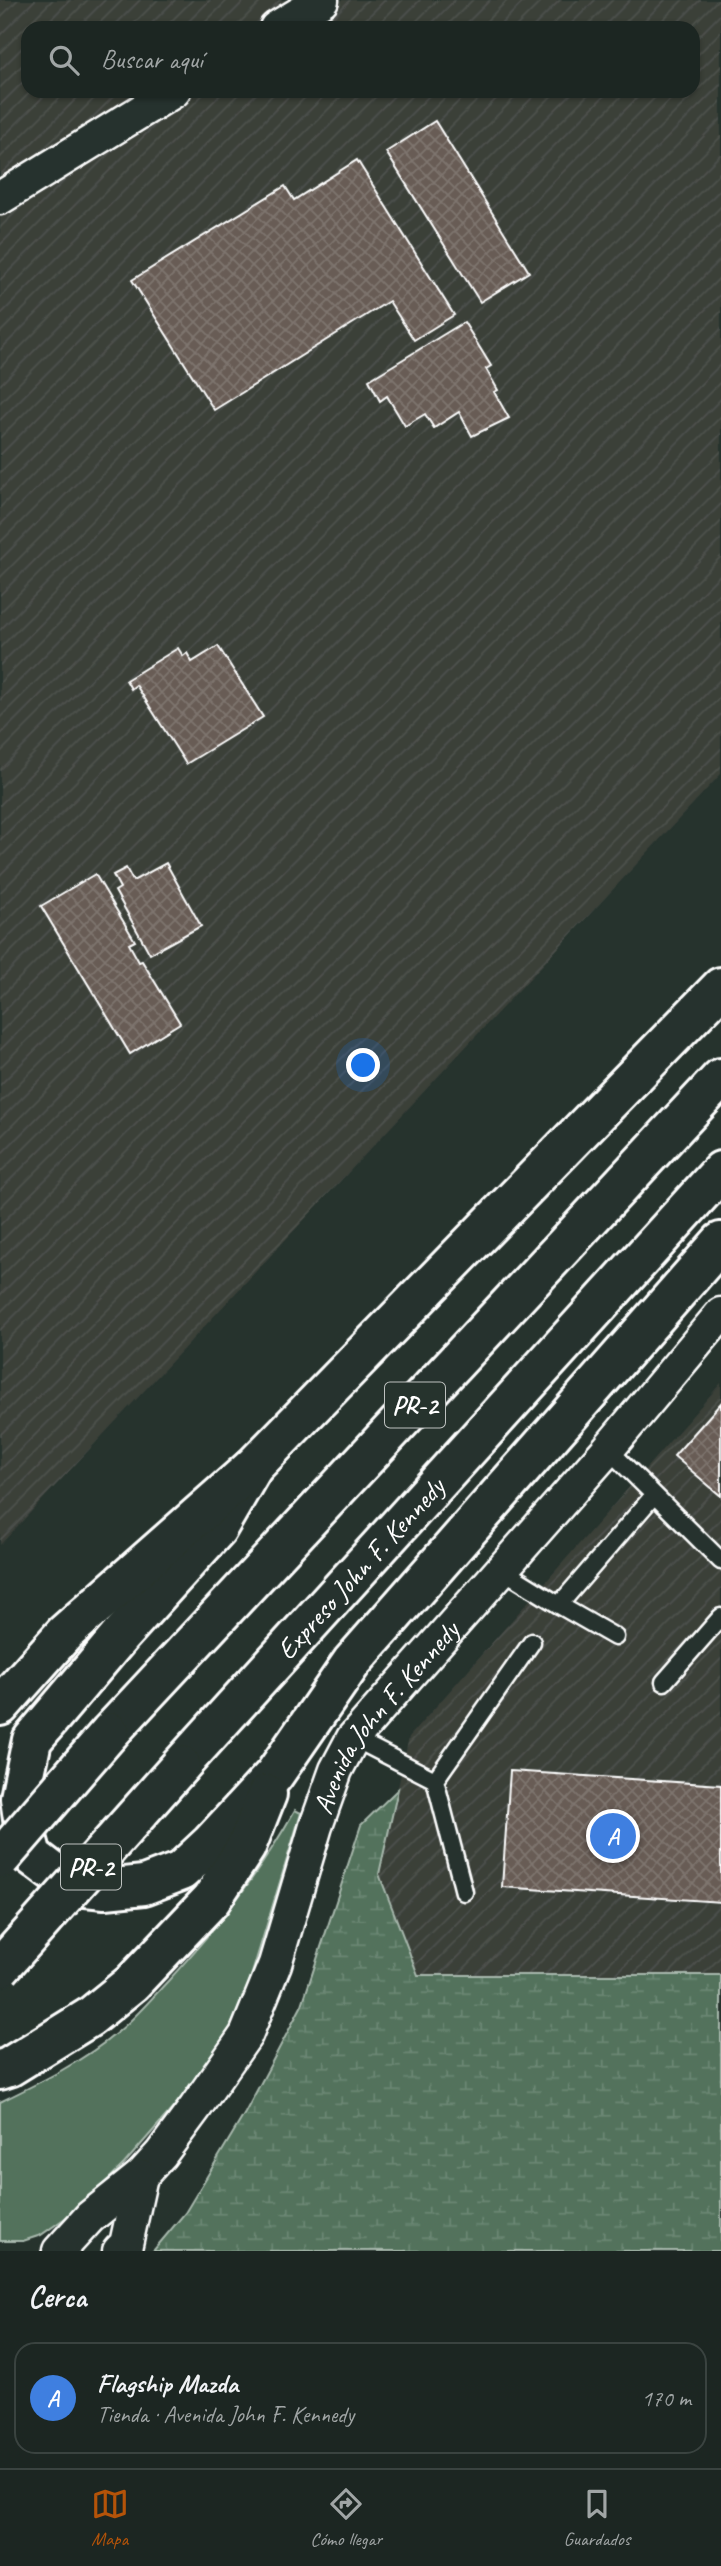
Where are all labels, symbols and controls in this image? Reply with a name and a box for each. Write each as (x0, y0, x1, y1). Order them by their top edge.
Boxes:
search box (21, 21, 700, 98)
icon: search (45, 41, 83, 79)
text: Buscar aquí (101, 43, 203, 76)
your location (346, 1048, 380, 1082)
road number: PR-2 (385, 1382, 445, 1428)
street label: Expreso John F. Kennedy (269, 1469, 453, 1667)
street label: Avenida John F. Kennedy (305, 1612, 468, 1819)
pin: A (590, 1810, 636, 1862)
road number: PR-2 (61, 1844, 121, 1890)
text: Cerca (28, 2278, 86, 2316)
text: Flagship Mazda (97, 2367, 238, 2400)
text: A (47, 2384, 59, 2413)
text: 170 m (642, 2384, 691, 2413)
text: Tienda · Avenida John F. Kennedy (97, 2400, 354, 2429)
tab: Mapa (91, 2485, 129, 2551)
tab: Cómo llegar (310, 2485, 382, 2551)
tab: Guardados (564, 2485, 630, 2551)

